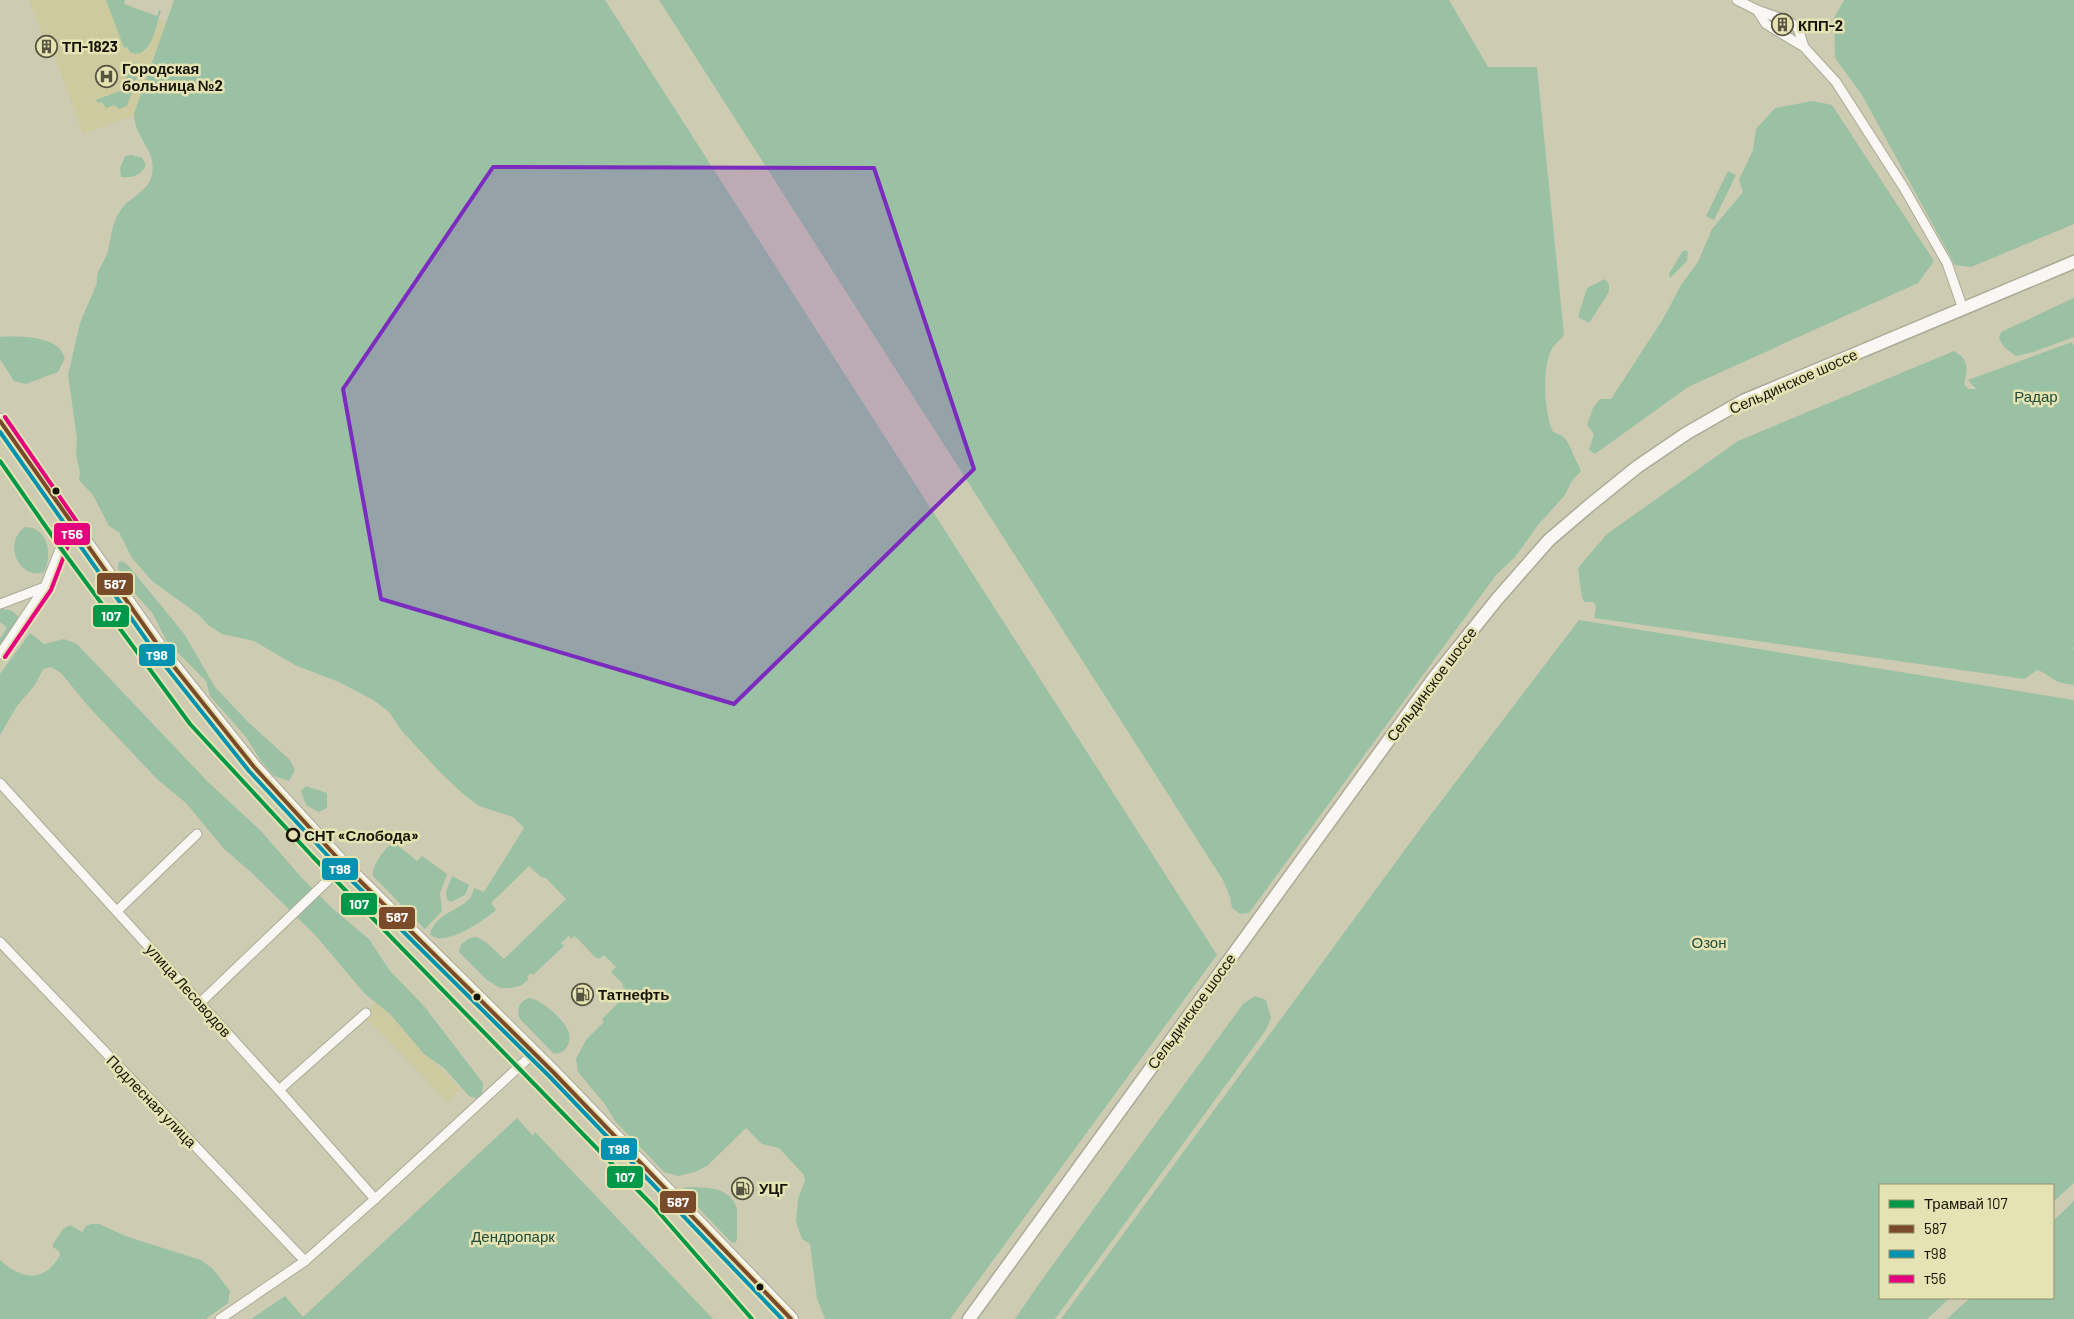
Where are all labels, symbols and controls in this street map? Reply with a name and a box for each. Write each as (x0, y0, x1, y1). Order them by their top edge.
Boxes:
building icon: КПП-2 (1770, 13, 1794, 37)
place label: КПП-2 (1798, 16, 1843, 34)
building icon: ТП-1823 (34, 34, 58, 58)
place label: ТП-1823 (62, 37, 118, 55)
place label: Городская больница №2 (122, 59, 223, 94)
hospital icon: Городская больница №2 (94, 65, 118, 89)
street label: Сельдинское шоссе (1726, 345, 1860, 417)
park label: Радар (2014, 387, 2058, 405)
unlabelled marker (51, 486, 61, 496)
line badge: т56 (53, 522, 91, 546)
text: т56 (61, 525, 83, 542)
line badge: 587 (96, 572, 134, 596)
text: 587 (104, 575, 126, 592)
line badge: 107 (92, 604, 130, 628)
text: 107 (101, 607, 121, 624)
street label: Сельдинское шоссе (1382, 623, 1480, 745)
line badge: т98 (138, 643, 176, 667)
text: т98 (146, 646, 168, 663)
place label: СНТ «Слобода» (304, 826, 419, 844)
marker: СНТ «Слобода» (286, 828, 300, 842)
line badge: т98 (321, 857, 359, 881)
text: т98 (329, 860, 351, 877)
line badge: 107 (340, 892, 378, 916)
text: 107 (349, 895, 369, 912)
line badge: 587 (378, 906, 416, 930)
text: 587 (386, 908, 408, 925)
park label: Озон (1691, 933, 1727, 951)
street label: улица Лесоводов (142, 940, 236, 1040)
street label: Сельдинское шоссе (1143, 950, 1239, 1072)
fuel station icon: Татнефть (570, 982, 594, 1006)
place label: Татнефть (598, 985, 669, 1003)
unlabelled marker (472, 992, 482, 1002)
street label: Подлесная улица (103, 1051, 201, 1151)
line badge: т98 (600, 1137, 638, 1161)
text: т98 (608, 1140, 630, 1157)
line badge: 107 (606, 1165, 644, 1189)
text: 107 (615, 1168, 635, 1185)
fuel station icon: УЦГ (731, 1176, 755, 1200)
place label: УЦГ (759, 1179, 788, 1197)
legend (1879, 1184, 2054, 1299)
line badge: 587 (659, 1190, 697, 1214)
text: 587 (667, 1193, 689, 1210)
text: Трамвай 107 (1924, 1194, 2008, 1212)
text: 587 (1924, 1219, 1947, 1237)
park label: Дендропарк (471, 1227, 555, 1245)
text: т98 (1924, 1244, 1947, 1262)
text: т56 (1924, 1269, 1946, 1287)
unlabelled marker (755, 1282, 765, 1292)

